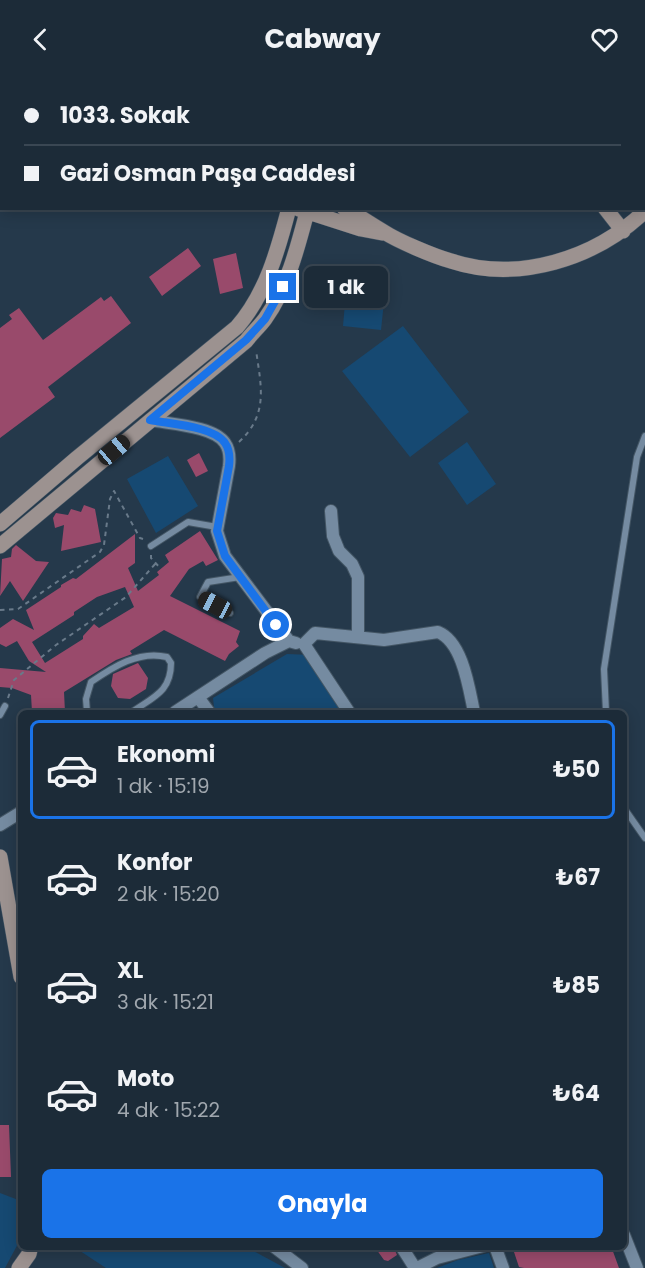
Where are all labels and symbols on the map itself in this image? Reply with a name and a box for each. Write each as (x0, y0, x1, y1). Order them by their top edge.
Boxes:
callout: 1 dk (304, 266, 388, 308)
route end (269, 273, 296, 300)
car (94, 432, 134, 468)
car (195, 589, 235, 621)
route start (262, 611, 289, 638)

